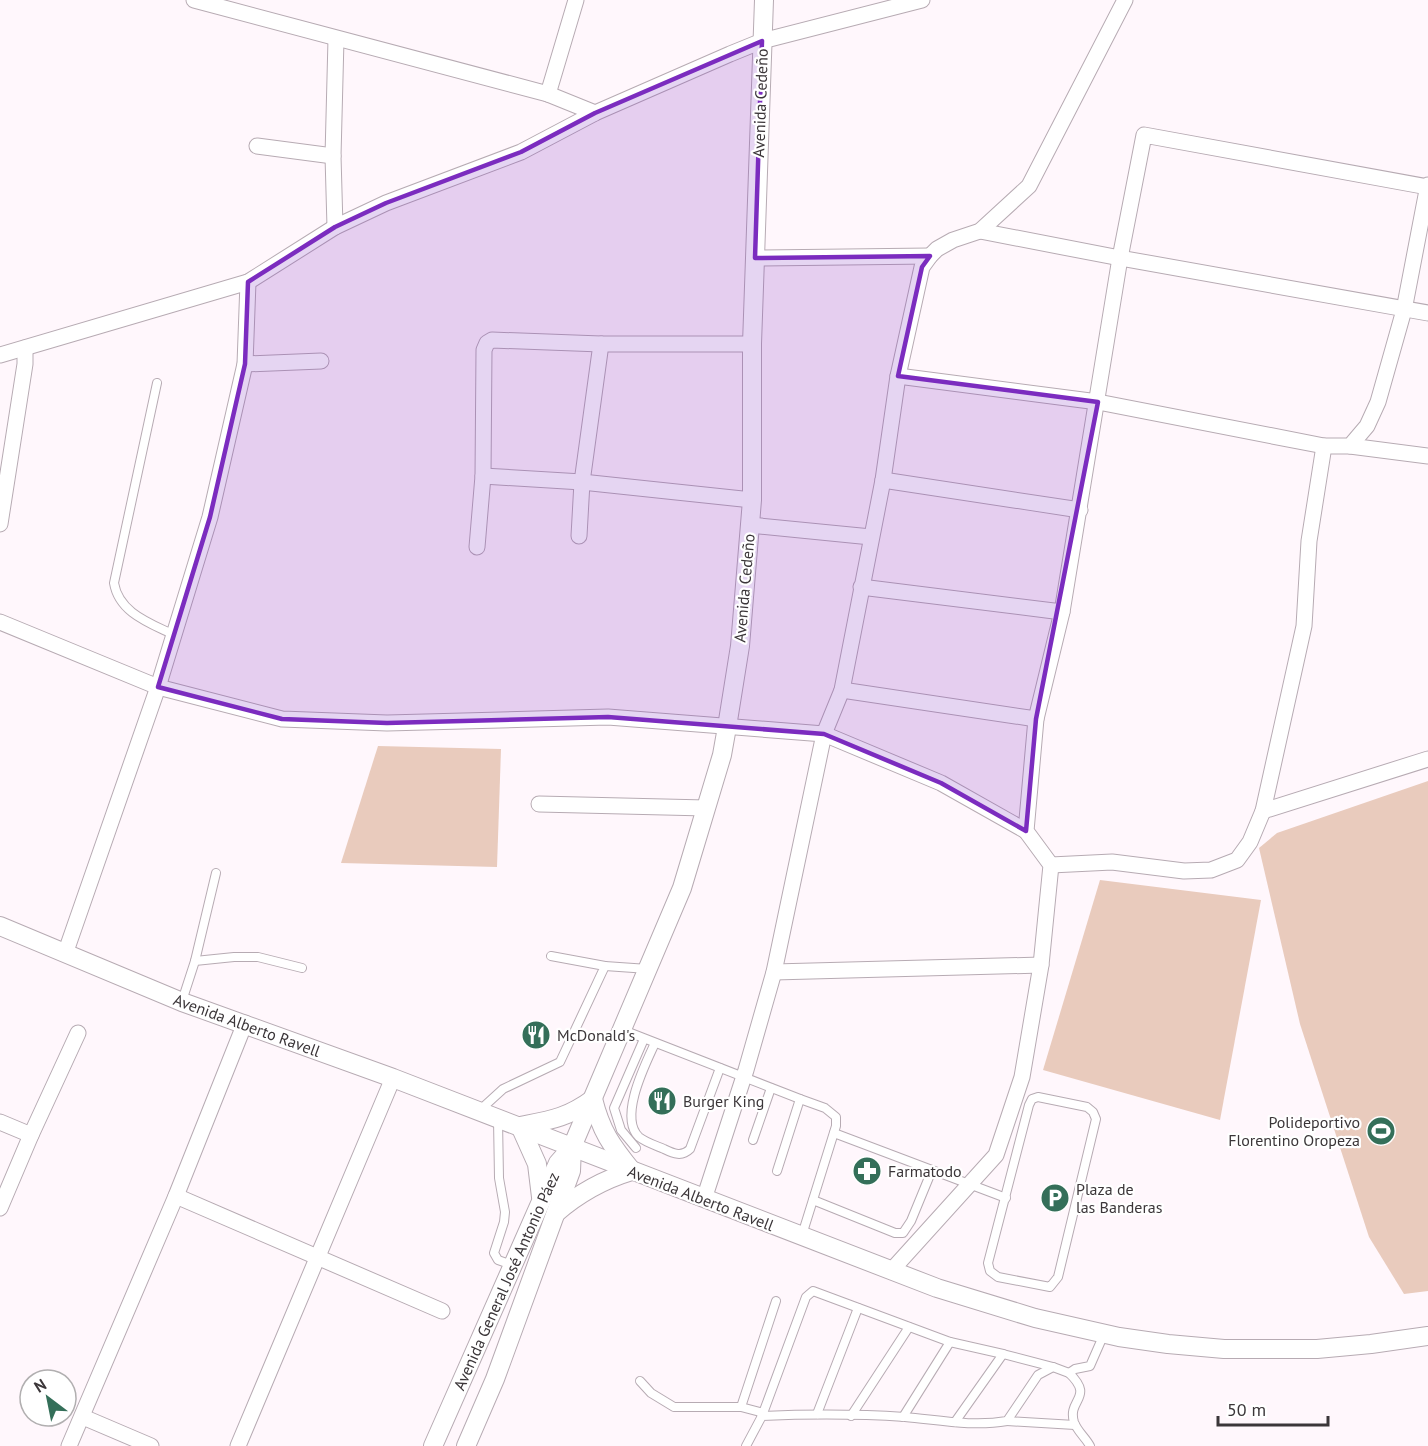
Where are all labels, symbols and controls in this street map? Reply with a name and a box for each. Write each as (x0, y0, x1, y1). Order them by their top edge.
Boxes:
street label: Avenida Cedeño (748, 48, 772, 158)
street label: Avenida Cedeño (729, 533, 759, 643)
street label: Avenida Alberto Ravell (171, 989, 324, 1061)
restaurant icon: McDonald's (520, 1019, 552, 1051)
place label: McDonald's (557, 1025, 635, 1045)
restaurant icon: Burger King (646, 1085, 678, 1117)
place label: Burger King (683, 1091, 764, 1111)
place label: Polideportivo Florentino Oropeza (1228, 1112, 1360, 1150)
sports icon: Polideportivo Florentino Oropeza (1365, 1115, 1397, 1147)
pharmacy icon: Farmatodo (851, 1155, 883, 1187)
street label: Avenida Alberto Ravell (625, 1161, 777, 1235)
place label: Farmatodo (888, 1161, 962, 1181)
street label: Avenida General José Antonio Páez (449, 1169, 563, 1393)
place label: Plaza de las Banderas (1076, 1179, 1163, 1217)
parking icon: Plaza de las Banderas (1039, 1182, 1071, 1214)
north arrow (18, 1368, 78, 1428)
text: N (30, 1374, 50, 1397)
scale bar (1218, 1389, 1328, 1427)
text: 50 m (1227, 1398, 1266, 1421)

